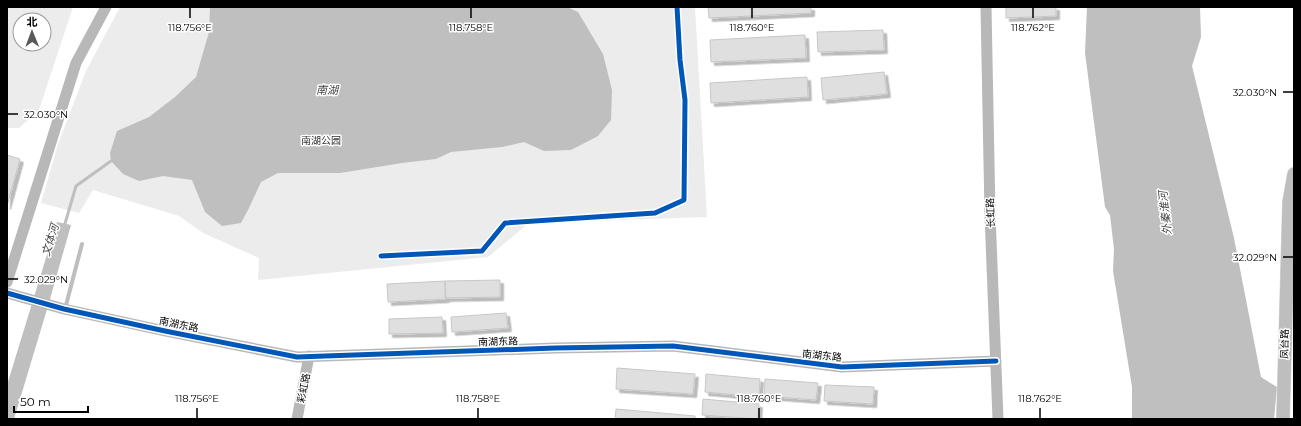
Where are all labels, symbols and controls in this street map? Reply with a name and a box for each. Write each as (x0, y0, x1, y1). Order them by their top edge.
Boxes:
north arrow (12, 12, 52, 52)
text: 北 (26, 15, 37, 29)
text: 118.756°E (168, 21, 212, 34)
text: 118.758°E (449, 21, 493, 34)
text: 118.760°E (730, 21, 775, 34)
text: 118.762°E (1011, 21, 1055, 34)
water label: 南湖 (316, 83, 340, 97)
text: 32.030°N (1233, 86, 1277, 99)
text: 32.030°N (24, 108, 68, 121)
park label: 南湖公园 (301, 134, 341, 147)
water label: 外秦淮河 (1156, 188, 1174, 236)
street label: 长虹路 (983, 198, 998, 228)
water label: 文体河 (38, 220, 62, 258)
text: 32.029°N (1233, 251, 1277, 264)
text: 32.029°N (24, 273, 68, 286)
street label: 南湖东路 (158, 314, 200, 335)
street label: 凤台路 (1278, 329, 1291, 359)
street label: 南湖东路 (478, 334, 518, 349)
street label: 南湖东路 (801, 347, 843, 364)
street label: 彩虹路 (294, 372, 313, 404)
scale bar (14, 388, 88, 414)
text: 118.756°E (175, 392, 219, 405)
text: 118.758°E (456, 392, 500, 405)
text: 118.760°E (737, 392, 782, 405)
text: 118.762°E (1018, 392, 1062, 405)
text: 50 m (20, 394, 51, 409)

